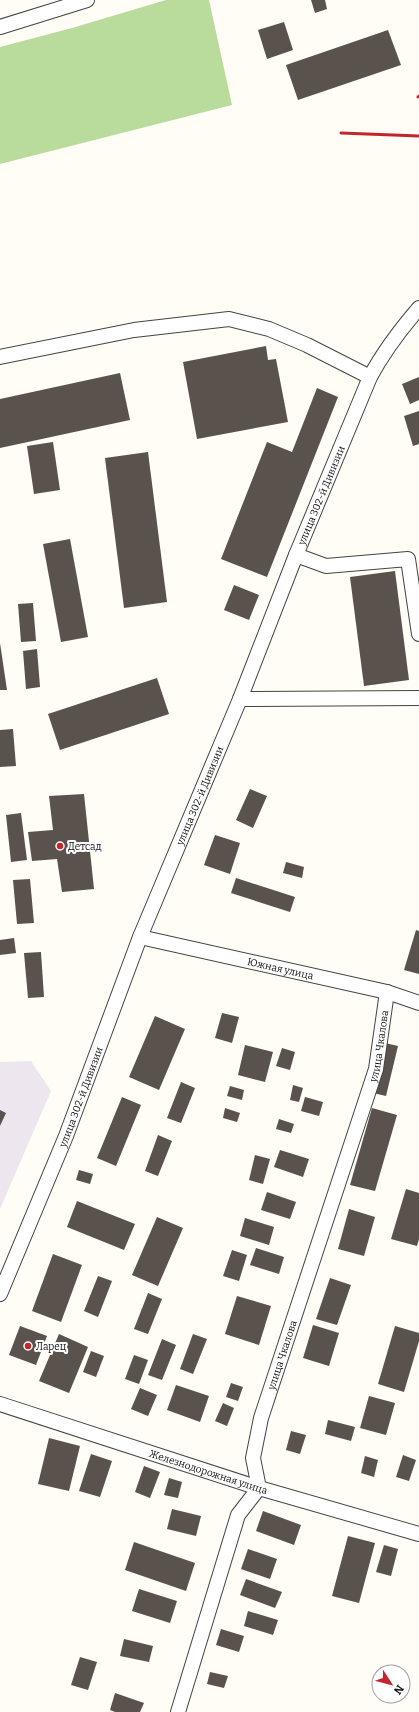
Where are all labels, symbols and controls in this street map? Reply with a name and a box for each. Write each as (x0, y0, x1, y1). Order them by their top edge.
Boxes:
street label: улица 302-й Дивизии (296, 444, 348, 548)
street label: улица 302-й Дивизии (174, 744, 227, 848)
marker: Детсад (55, 841, 65, 851)
place label: Детсад (68, 841, 102, 853)
street label: Южная улица (246, 956, 315, 983)
street label: улица Чкалова (367, 1009, 391, 1085)
street label: улица 302-й Дивизии (57, 1045, 106, 1150)
street label: улица Чкалова (265, 1318, 300, 1392)
marker: Ларец (23, 1341, 33, 1351)
place label: Ларец (36, 1341, 67, 1353)
street label: Железнодорожная улица (147, 1448, 269, 1497)
north arrow (371, 1664, 411, 1704)
text: N (391, 1682, 406, 1697)

